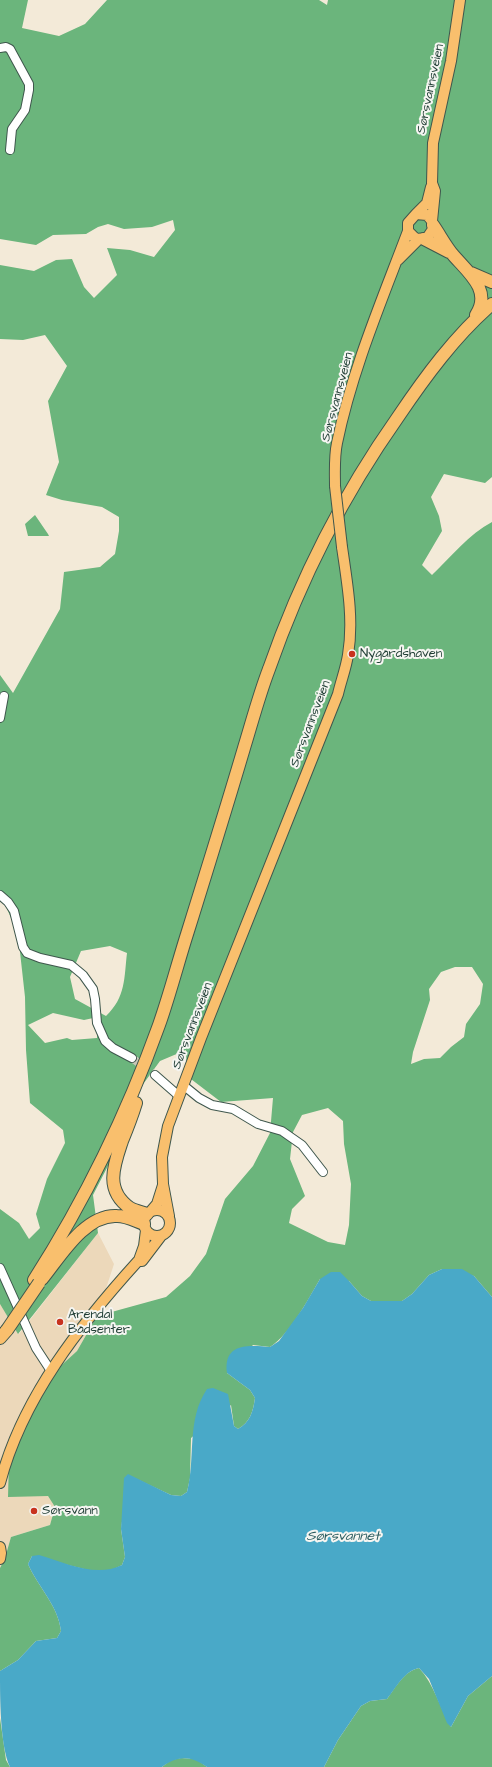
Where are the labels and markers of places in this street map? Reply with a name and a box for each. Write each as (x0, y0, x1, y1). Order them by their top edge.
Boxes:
place label: Nygårdshaven (360, 646, 442, 662)
marker: Nygårdshaven (347, 649, 357, 659)
place label: Arendal Bådsenter (68, 1307, 130, 1338)
marker: Arendal Bådsenter (55, 1317, 65, 1327)
place label: Sørsvann (42, 1503, 98, 1519)
marker: Sørsvann (29, 1506, 39, 1516)

